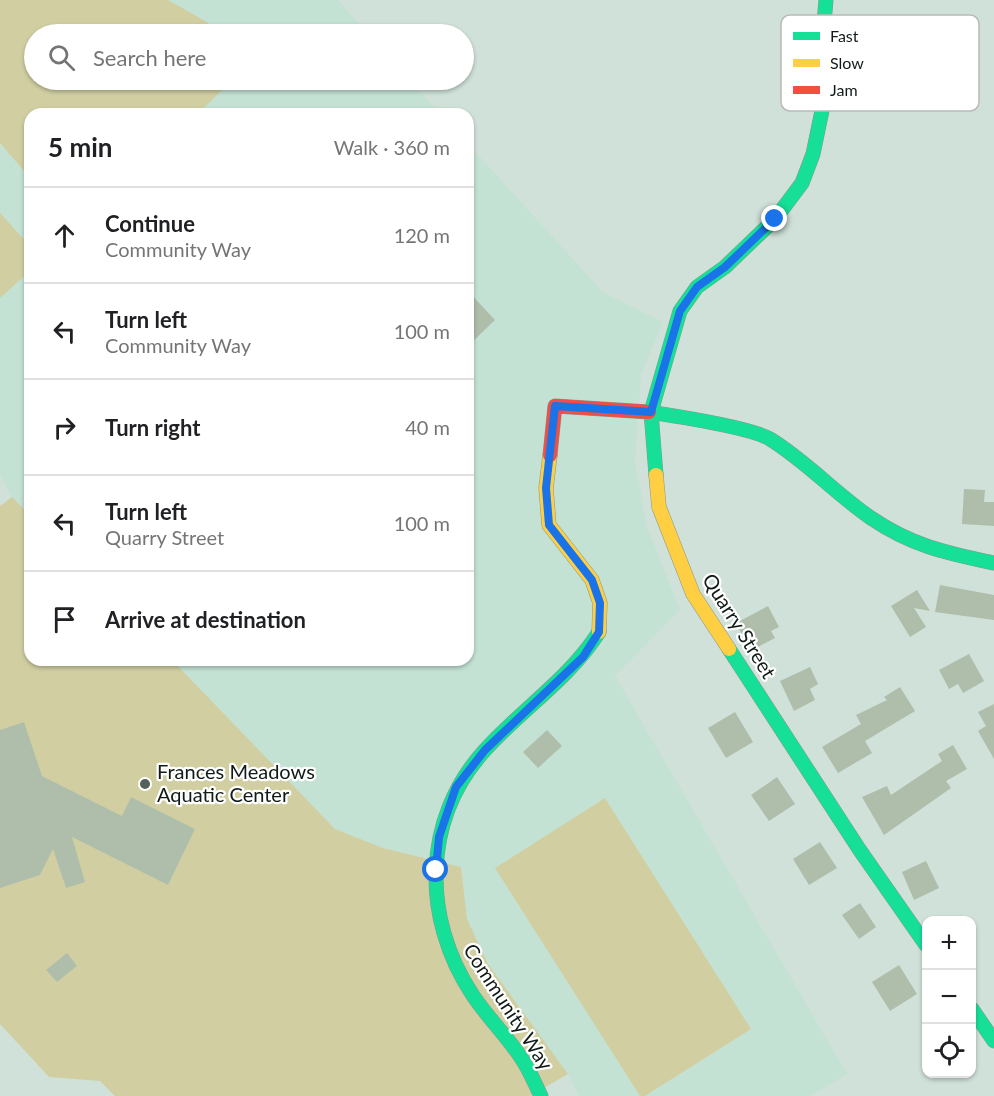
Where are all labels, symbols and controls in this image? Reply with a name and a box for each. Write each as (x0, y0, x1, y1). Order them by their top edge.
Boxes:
legend (781, 15, 979, 111)
search box (24, 24, 474, 90)
text: Fast (830, 26, 859, 45)
icon: search (45, 41, 78, 74)
text: Search here (93, 44, 206, 71)
text: Slow (830, 53, 864, 72)
text: Jam (830, 80, 858, 99)
text: 5 min (48, 131, 112, 163)
text: Walk · 360 m (334, 135, 450, 159)
route end (761, 205, 787, 231)
text: Continue (105, 210, 195, 237)
icon: ahead (48, 219, 81, 252)
text: 120 m (394, 223, 450, 247)
text: Community Way (105, 237, 251, 261)
text: Turn left (105, 306, 187, 333)
icon: left (48, 315, 81, 348)
text: 100 m (394, 319, 450, 343)
text: Community Way (105, 333, 251, 357)
icon: right (48, 411, 81, 444)
text: Turn right (105, 414, 200, 441)
text: 40 m (405, 415, 450, 439)
text: Turn left (105, 498, 187, 525)
icon: left (48, 507, 81, 540)
text: 100 m (394, 511, 450, 535)
text: Quarry Street (105, 525, 224, 549)
street label: Quarry Street (698, 569, 782, 682)
icon: arrive (48, 603, 81, 636)
text: Arrive at destination (105, 606, 306, 633)
place label: Frances Meadows Aquatic Center (157, 759, 315, 806)
marker: Frances Meadows Aquatic Center (138, 777, 152, 791)
route start (422, 856, 448, 882)
map controls (922, 916, 976, 1078)
button: + (922, 916, 976, 970)
street label: Community Way (459, 939, 559, 1075)
button: − (922, 970, 976, 1024)
button: locate (922, 1024, 976, 1078)

